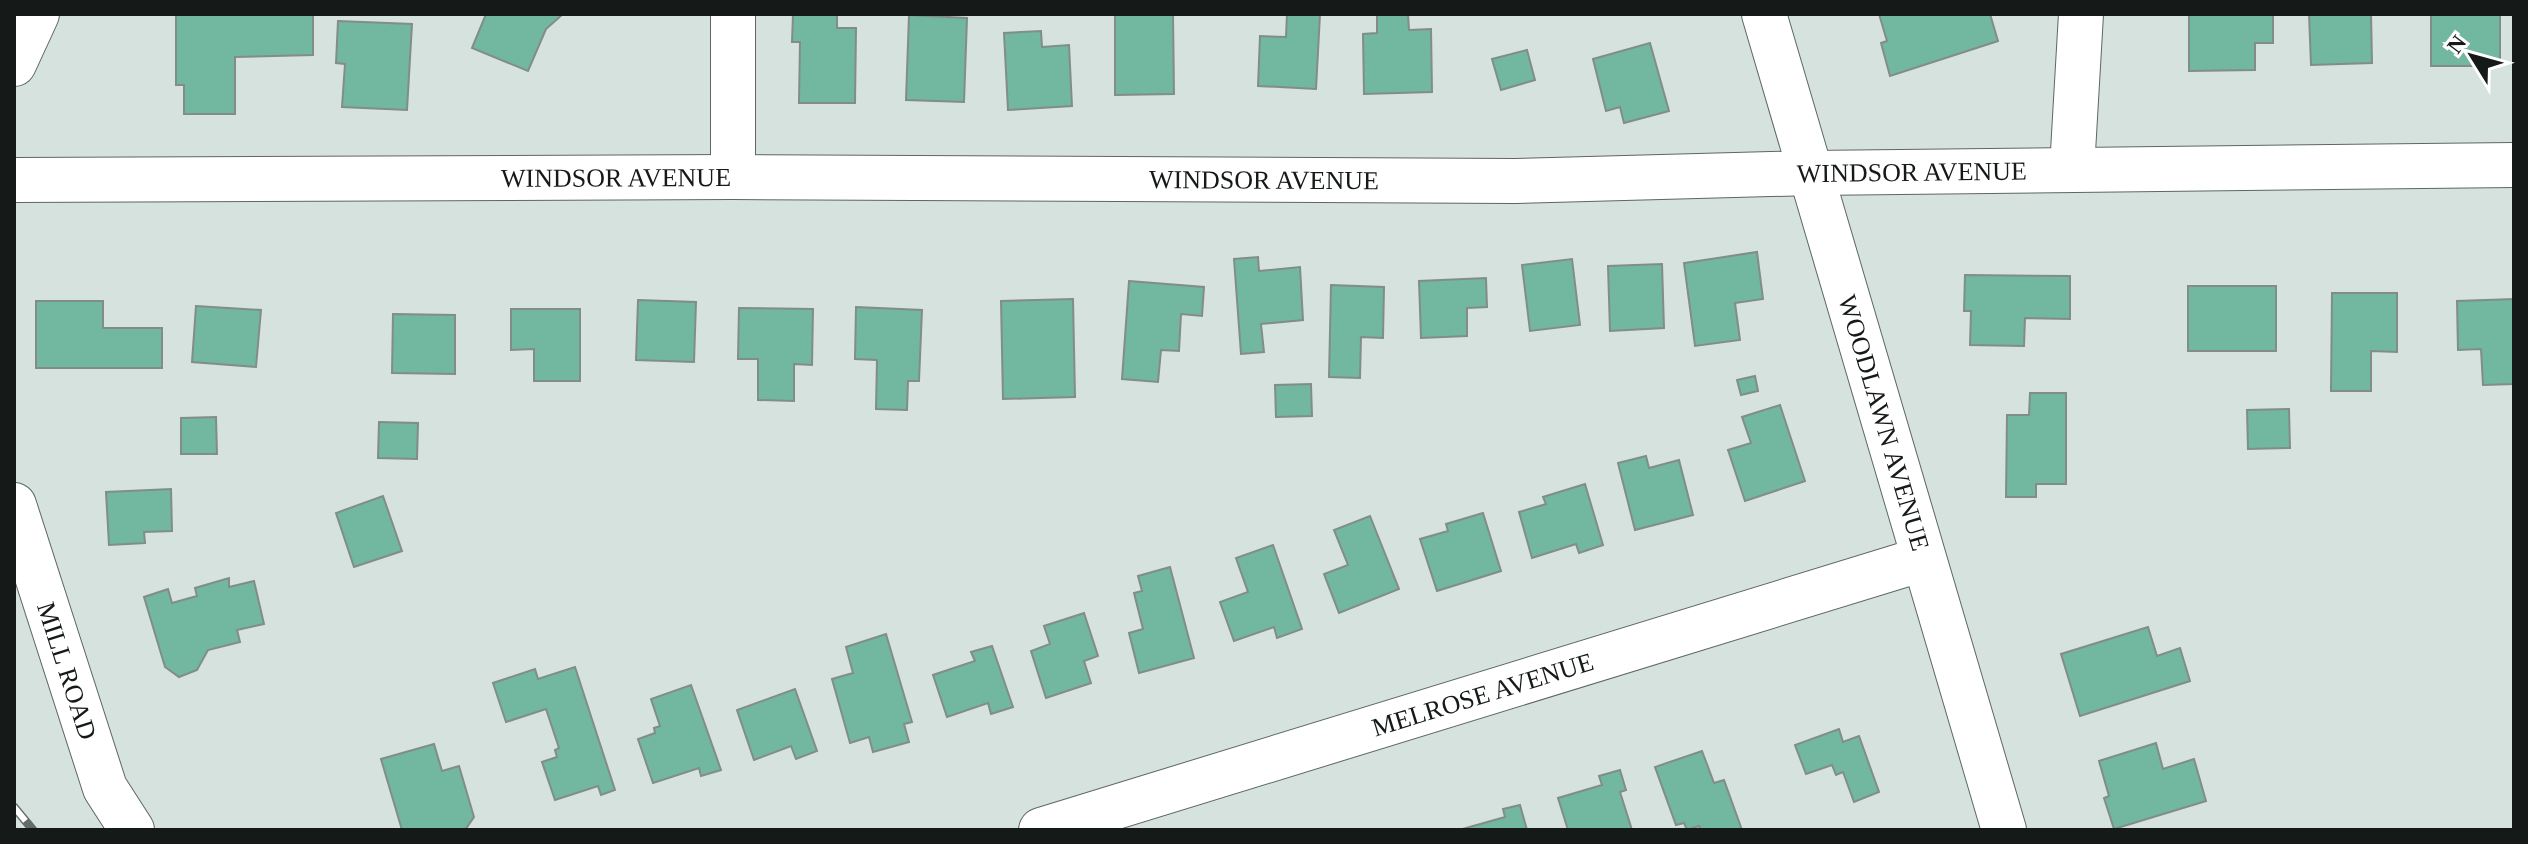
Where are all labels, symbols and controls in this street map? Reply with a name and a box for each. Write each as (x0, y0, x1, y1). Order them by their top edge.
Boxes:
north arrow (2432, 16, 2512, 96)
text: N (2442, 30, 2471, 58)
street label: WINDSOR AVENUE (1796, 156, 2027, 188)
street label: WINDSOR AVENUE (501, 163, 731, 192)
street label: WINDSOR AVENUE (1149, 165, 1379, 195)
street label: WOODLAWN AVENUE (1833, 291, 1936, 554)
street label: MILL ROAD (32, 598, 103, 743)
street label: MELROSE AVENUE (1368, 647, 1597, 742)

